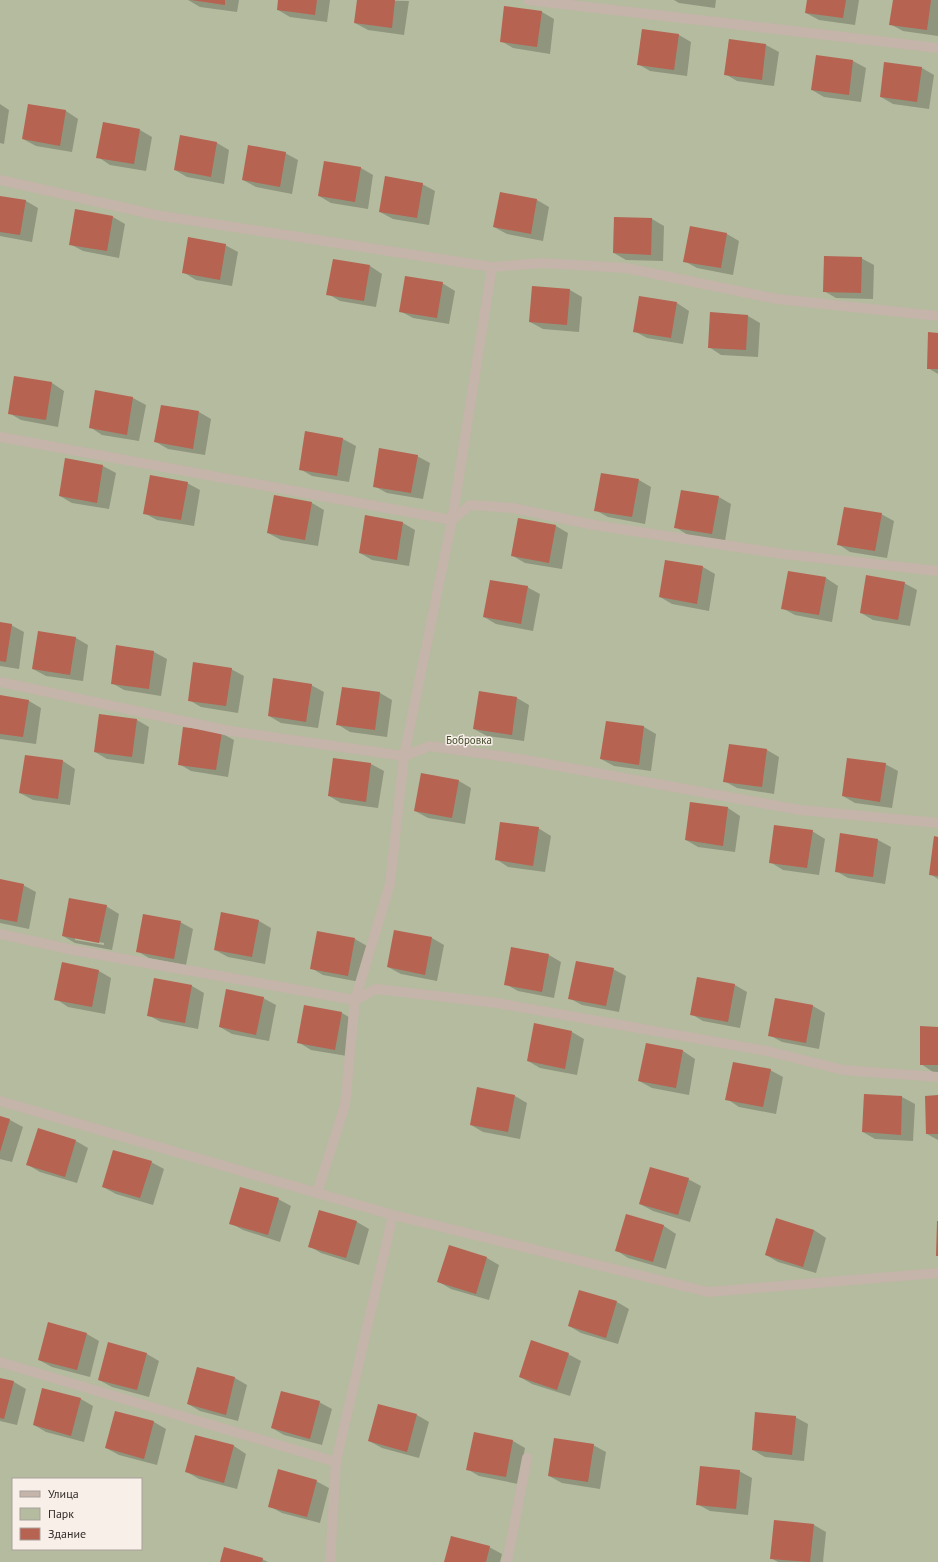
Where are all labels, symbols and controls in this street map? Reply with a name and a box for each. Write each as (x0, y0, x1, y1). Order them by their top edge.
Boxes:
park label: Бобровка (446, 733, 492, 747)
legend (12, 1478, 142, 1550)
text: Улица (48, 1486, 79, 1501)
text: Парк (48, 1506, 74, 1521)
text: Здание (48, 1526, 86, 1541)

